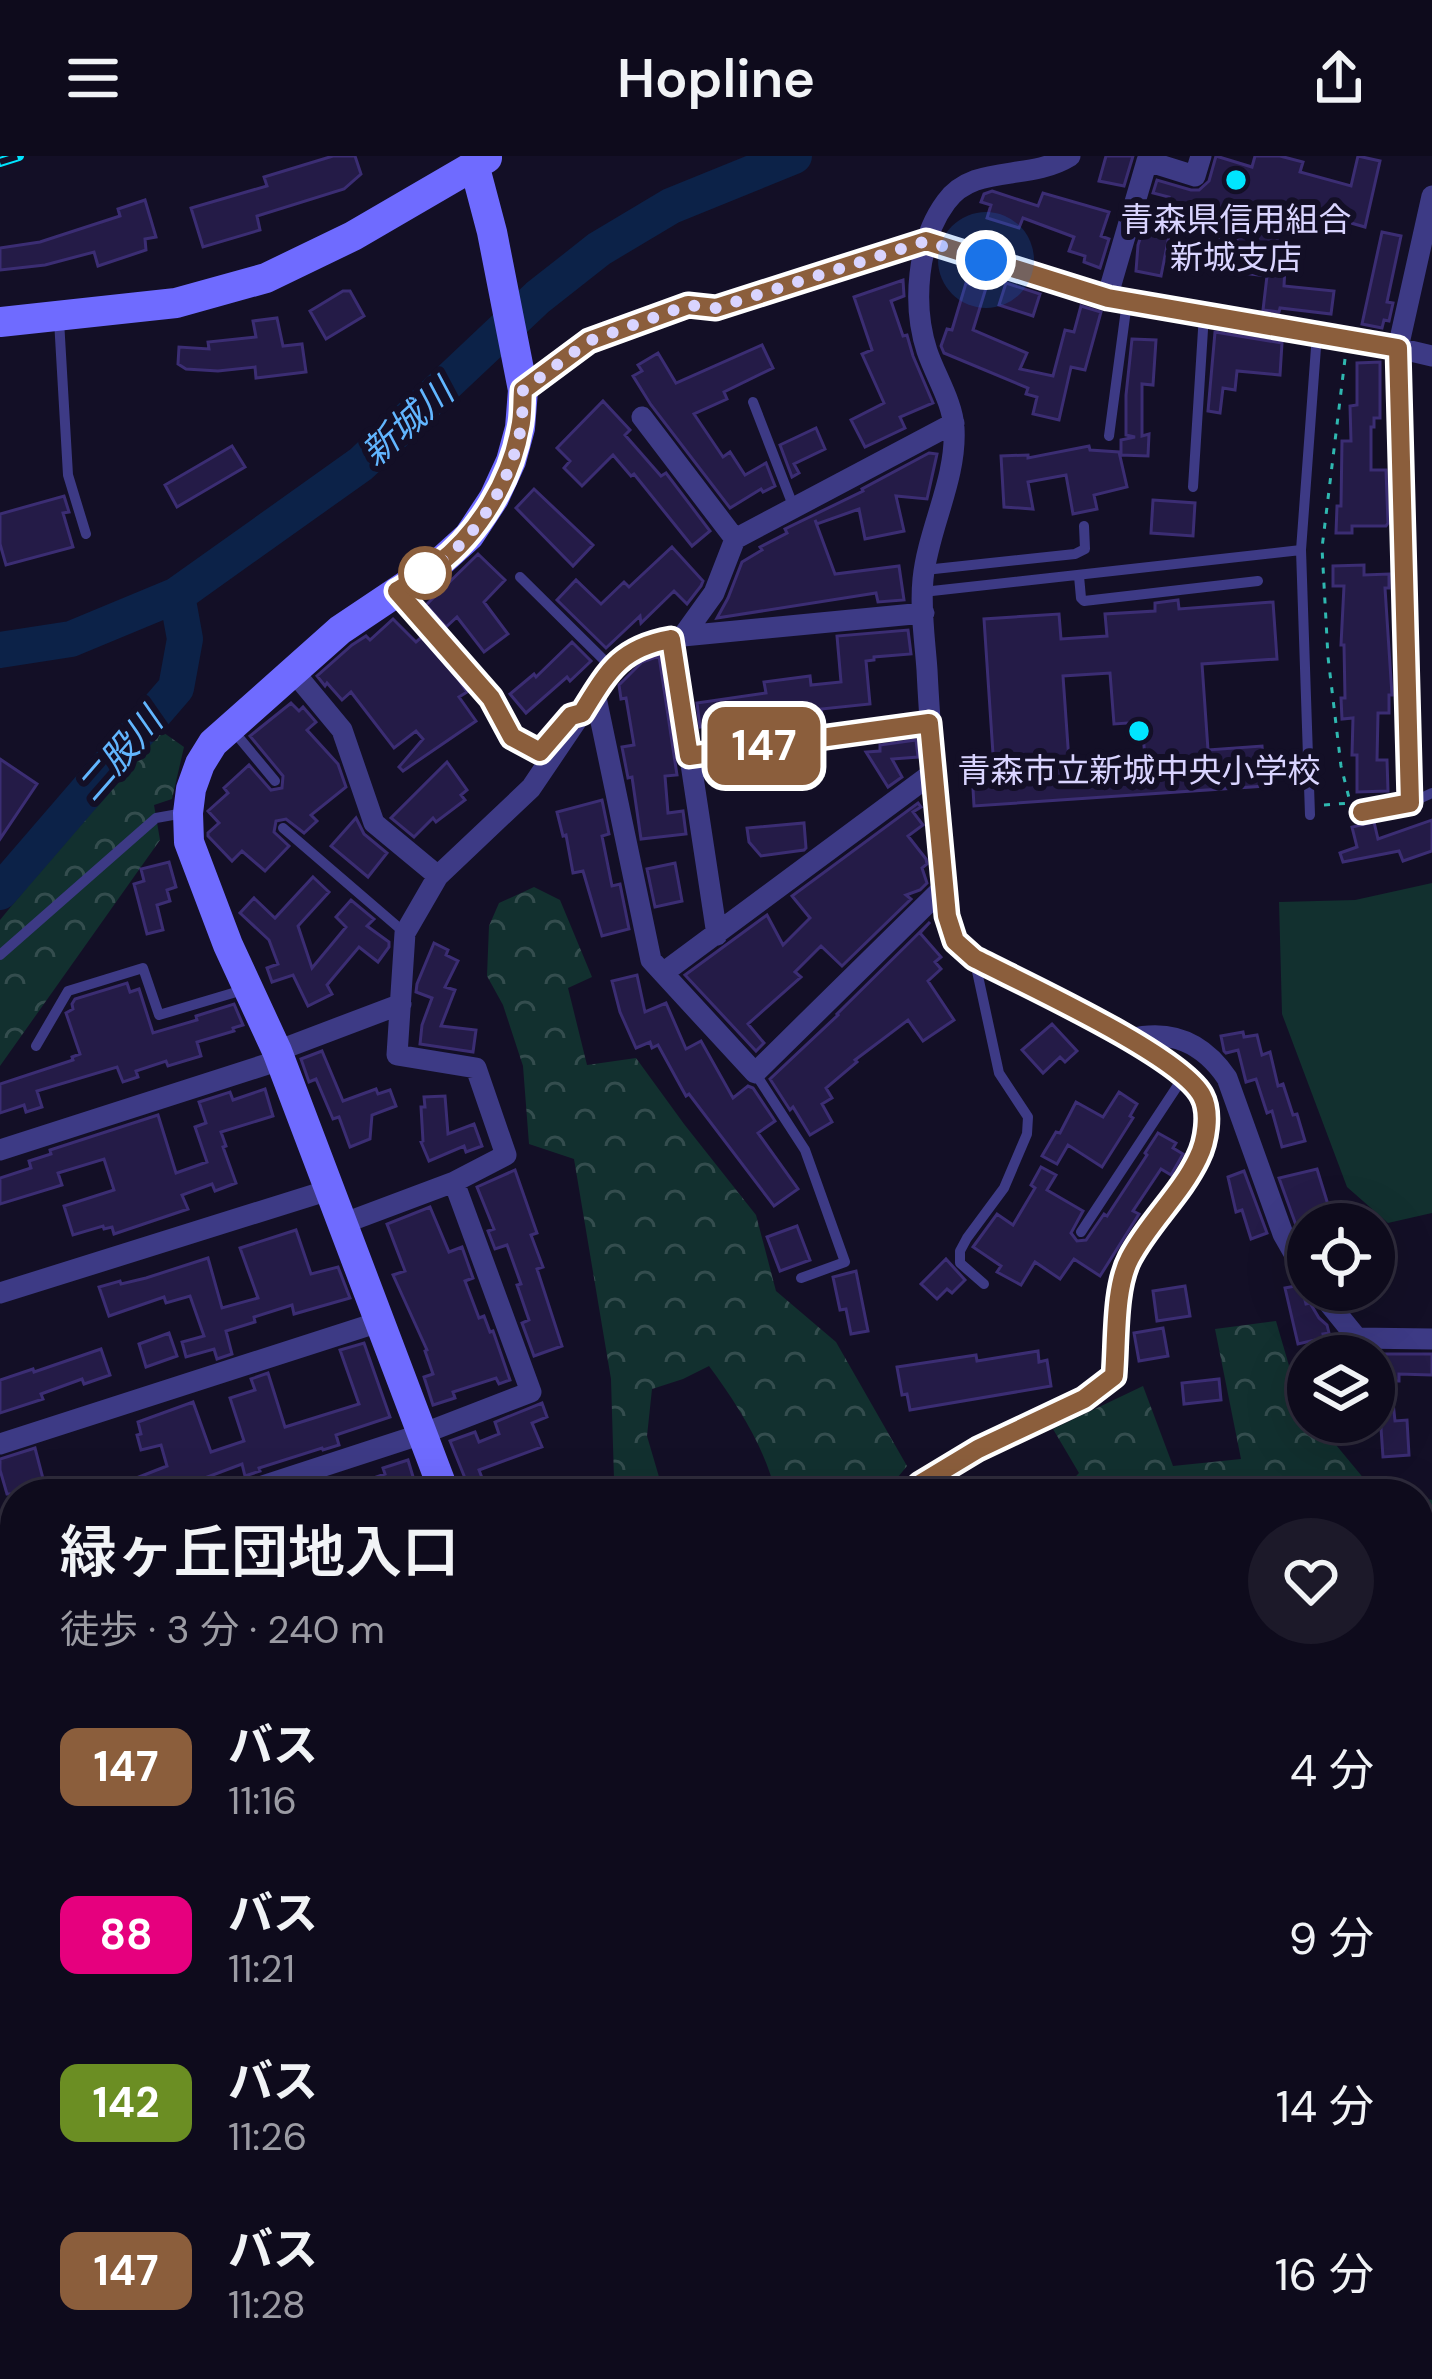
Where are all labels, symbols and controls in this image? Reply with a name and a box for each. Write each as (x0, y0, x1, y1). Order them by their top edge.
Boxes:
text: Hopline (617, 43, 815, 114)
icon: menu (60, 45, 126, 111)
icon: share (1306, 45, 1372, 111)
marker: 青森県信用組合 新城支店 (1223, 167, 1249, 193)
place label: 青森県信用組合 新城支店 (1121, 198, 1352, 279)
your location (956, 230, 1016, 290)
water label: 新城川 (351, 366, 466, 476)
unlabelled marker (400, 548, 450, 598)
water label: 二股川 (66, 695, 175, 811)
line badge: 147 (695, 707, 833, 785)
text: 147 (731, 718, 797, 773)
marker: 青森市立新城中央小学校 (1126, 718, 1152, 744)
place label: 青森市立新城中央小学校 (958, 749, 1321, 792)
map controls (1287, 1203, 1395, 1443)
button: locate (1287, 1203, 1395, 1311)
button: layers (1287, 1335, 1395, 1443)
text: 緑ヶ丘団地入口 (60, 1515, 459, 1590)
button: heart (1248, 1518, 1374, 1644)
text: 徒歩 · 3 分 · 240 m (60, 1604, 385, 1655)
text: バス (228, 1716, 318, 1775)
text: 147 (93, 1739, 159, 1794)
text: 4 分 (1290, 1741, 1374, 1800)
text: 11:16 (228, 1775, 297, 1826)
text: バス (228, 1884, 318, 1943)
text: 88 (99, 1907, 153, 1962)
text: 9 分 (1289, 1909, 1374, 1968)
text: 11:21 (228, 1943, 295, 1994)
text: バス (228, 2052, 318, 2111)
text: 142 (93, 2075, 159, 2130)
text: 14 分 (1276, 2077, 1374, 2136)
text: 11:26 (228, 2111, 307, 2162)
text: バス (228, 2220, 318, 2279)
text: 147 (93, 2243, 159, 2298)
text: 16 分 (1275, 2245, 1374, 2304)
text: 11:28 (228, 2279, 306, 2330)

